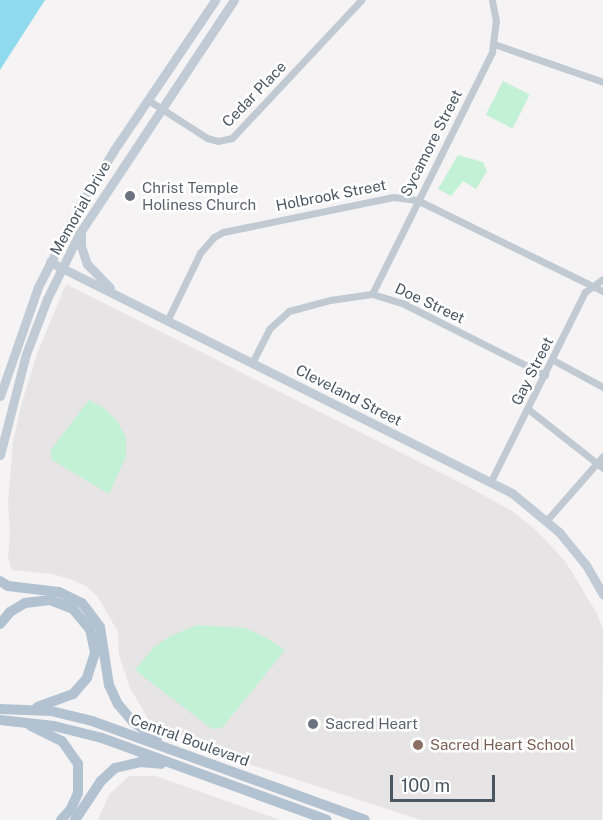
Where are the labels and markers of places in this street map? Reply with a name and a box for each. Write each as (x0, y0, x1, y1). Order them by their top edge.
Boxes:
place label: Christ Temple Holiness Church (142, 178, 256, 213)
marker: Christ Temple Holiness Church (123, 189, 137, 203)
place label: Sacred Heart (325, 715, 418, 733)
marker: Sacred Heart (306, 717, 320, 731)
place label: Sacred Heart School (430, 736, 575, 754)
marker: Sacred Heart School (411, 738, 425, 752)

